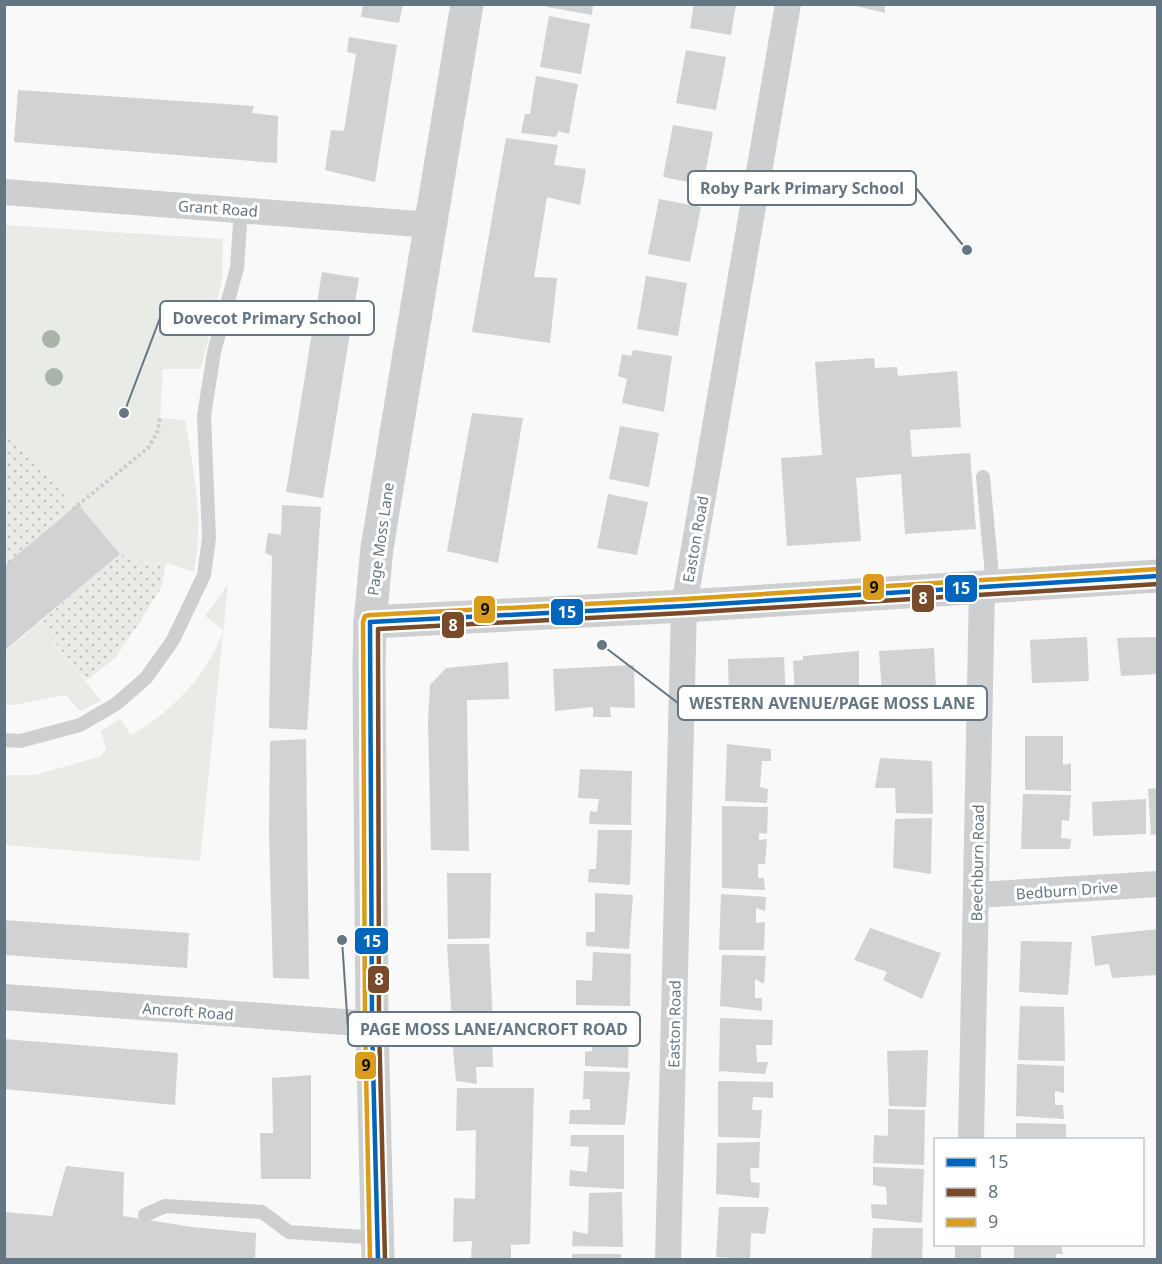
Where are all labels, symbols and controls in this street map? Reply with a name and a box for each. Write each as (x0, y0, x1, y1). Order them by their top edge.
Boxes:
callout: Roby Park Primary School (688, 171, 916, 205)
text: Roby Park Primary School (700, 177, 904, 199)
street label: Grant Road (177, 195, 259, 221)
callout: Dovecot Primary School (160, 301, 374, 335)
text: Dovecot Primary School (172, 307, 362, 329)
street label: Page Moss Lane (362, 481, 398, 597)
street label: Easton Road (678, 494, 712, 584)
line badge: 9 (862, 573, 885, 601)
line badge: 15 (944, 574, 978, 603)
text: 9 (869, 576, 879, 598)
text: 15 (952, 577, 970, 599)
line badge: 8 (911, 584, 935, 613)
text: 8 (918, 587, 928, 609)
line badge: 9 (473, 595, 496, 624)
text: 9 (480, 598, 490, 620)
line badge: 15 (550, 598, 584, 626)
text: 15 (558, 601, 576, 623)
line badge: 8 (441, 611, 465, 639)
text: 8 (448, 614, 458, 636)
callout: WESTERN AVENUE/PAGE MOSS LANE (678, 686, 987, 720)
text: WESTERN AVENUE/PAGE MOSS LANE (689, 692, 975, 714)
street label: Beechburn Road (966, 804, 988, 922)
street label: Bedburn Drive (1015, 876, 1119, 904)
line badge: 15 (354, 927, 389, 955)
text: 15 (363, 930, 381, 952)
line badge: 8 (367, 965, 390, 994)
text: 8 (374, 968, 384, 990)
street label: Easton Road (663, 980, 685, 1068)
street label: Ancroft Road (142, 998, 234, 1024)
callout: PAGE MOSS LANE/ANCROFT ROAD (348, 1012, 640, 1046)
text: PAGE MOSS LANE/ANCROFT ROAD (360, 1018, 628, 1040)
line badge: 9 (354, 1051, 377, 1080)
text: 9 (361, 1054, 371, 1076)
legend (934, 1138, 1144, 1246)
text: 15 (988, 1149, 1009, 1173)
text: 8 (988, 1179, 998, 1203)
text: 9 (988, 1209, 998, 1233)

